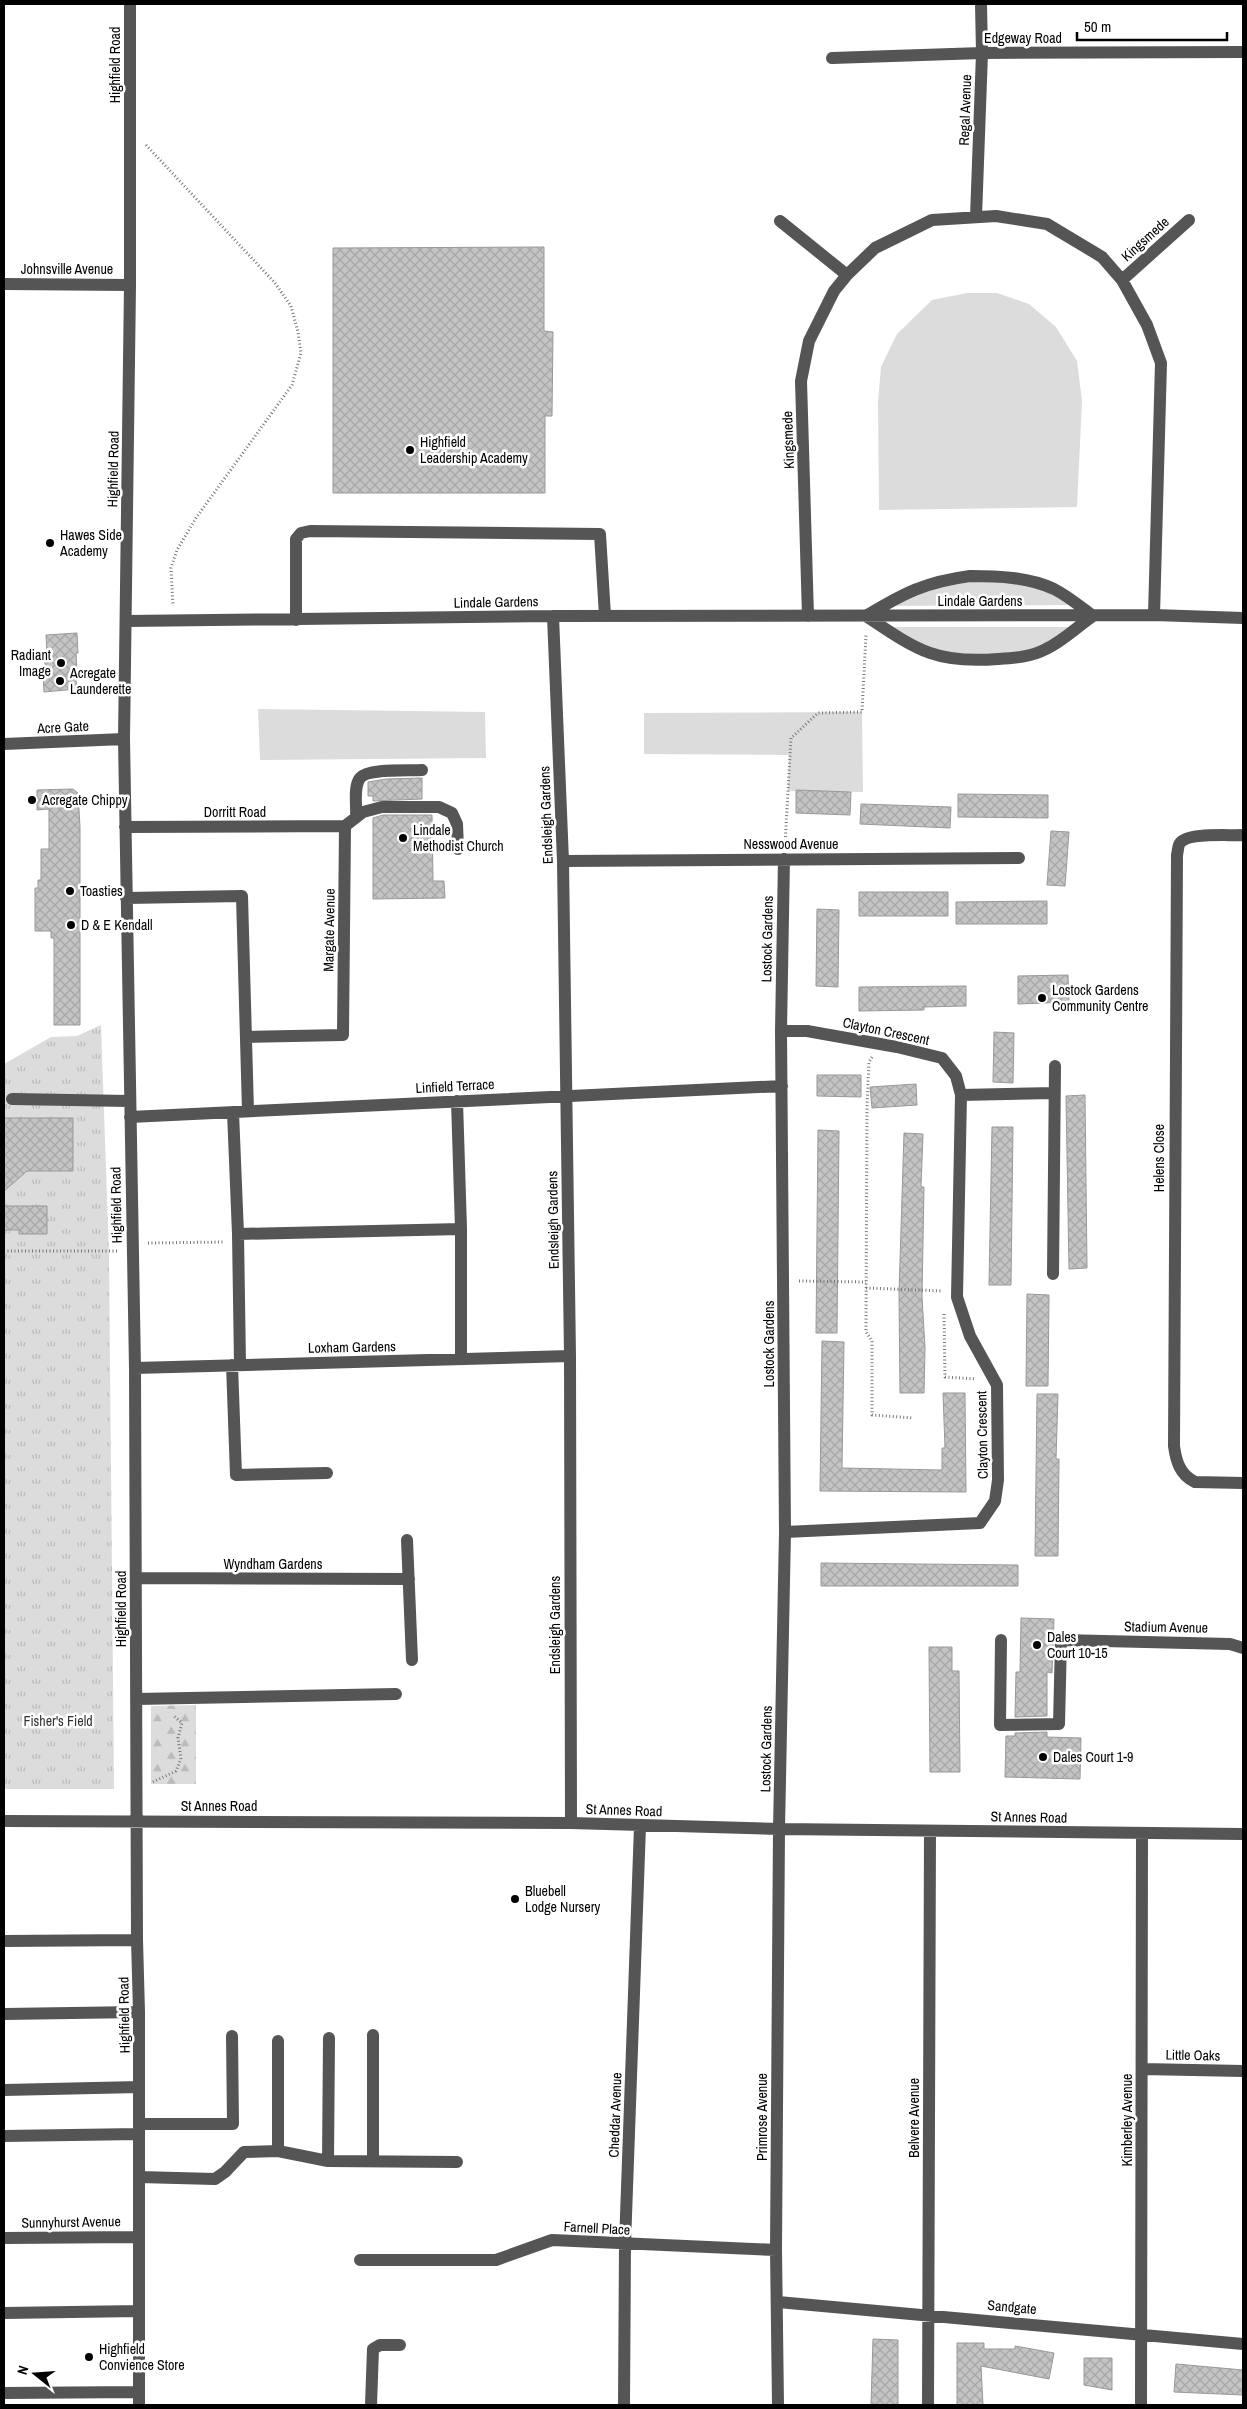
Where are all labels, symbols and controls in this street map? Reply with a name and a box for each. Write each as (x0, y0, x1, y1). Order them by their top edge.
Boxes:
scale bar (1077, 10, 1227, 42)
text: 50 m (1084, 16, 1111, 37)
street label: Highfield Road (106, 27, 124, 103)
street label: Edgeway Road (984, 29, 1062, 47)
street label: Regal Avenue (955, 74, 975, 146)
street label: Kingsmede (1117, 213, 1173, 265)
street label: Johnsville Avenue (21, 260, 113, 278)
street label: Kingsmede (778, 411, 798, 469)
street label: Highfield Road (103, 431, 123, 507)
place label: Highfield Leadership Academy (420, 433, 528, 467)
marker: Highfield Leadership Academy (404, 444, 416, 456)
place label: Hawes Side Academy (59, 526, 122, 560)
marker: Hawes Side Academy (44, 537, 56, 549)
street label: Lindale Gardens (453, 592, 539, 612)
street label: Lindale Gardens (938, 592, 1023, 610)
place label: Radiant Image (11, 646, 51, 680)
marker: Radiant Image (55, 657, 67, 669)
place label: Acregate Launderette (69, 664, 131, 698)
marker: Acregate Launderette (54, 675, 66, 687)
street label: Acre Gate (36, 717, 89, 737)
street label: Endsleigh Gardens (535, 765, 557, 864)
place label: Acregate Chippy (41, 791, 128, 809)
marker: Acregate Chippy (26, 794, 38, 806)
street label: Dorritt Road (204, 803, 266, 821)
place label: Lindale Methodist Church (413, 821, 504, 855)
marker: Lindale Methodist Church (397, 832, 409, 844)
street label: Nesswood Avenue (744, 835, 838, 853)
place label: Toasties (80, 882, 123, 900)
marker: Toasties (64, 885, 76, 897)
street label: Margate Avenue (319, 888, 339, 972)
street label: Lostock Gardens (757, 895, 777, 983)
place label: D & E Kendall (81, 916, 152, 934)
marker: D & E Kendall (65, 919, 77, 931)
place label: Lostock Gardens Community Centre (1052, 981, 1148, 1015)
marker: Lostock Gardens Community Centre (1036, 992, 1048, 1004)
street label: Clayton Crescent (841, 1013, 931, 1049)
street label: Linfield Terrace (415, 1075, 495, 1097)
street label: Helens Close (1150, 1124, 1168, 1192)
street label: Highfield Road (106, 1167, 126, 1243)
street label: Endsleigh Gardens (543, 1170, 563, 1269)
street label: Lostock Gardens (760, 1300, 778, 1387)
street label: Loxham Gardens (308, 1337, 396, 1357)
street label: Clayton Crescent (972, 1391, 992, 1479)
street label: Wyndham Gardens (224, 1555, 323, 1573)
street label: Highfield Road (112, 1571, 130, 1647)
street label: Endsleigh Gardens (546, 1576, 564, 1674)
street label: Stadium Avenue (1124, 1617, 1208, 1637)
place label: Dales Court 10-15 (1047, 1628, 1108, 1662)
marker: Dales Court 10-15 (1031, 1639, 1043, 1651)
street label: Lostock Gardens (756, 1705, 776, 1793)
park label: Fisher's Field (23, 1712, 93, 1730)
place label: Dales Court 1-9 (1053, 1748, 1133, 1766)
marker: Dales Court 1-9 (1037, 1751, 1049, 1763)
street label: St Annes Road (181, 1797, 257, 1815)
street label: St Annes Road (585, 1800, 663, 1820)
street label: St Annes Road (991, 1807, 1067, 1827)
place label: Bluebell Lodge Nursery (525, 1882, 601, 1916)
marker: Bluebell Lodge Nursery (509, 1893, 521, 1905)
street label: Highfield Road (114, 1977, 134, 2053)
street label: Little Oaks (1165, 2046, 1221, 2064)
street label: Cheddar Avenue (605, 2072, 625, 2158)
street label: Primrose Avenue (753, 2073, 771, 2161)
street label: Kimberley Avenue (1118, 2074, 1136, 2166)
street label: Belvere Avenue (905, 2078, 923, 2158)
street label: Sunnyhurst Avenue (21, 2212, 121, 2232)
street label: Farnell Place (563, 2217, 631, 2239)
street label: Sandgate (987, 2296, 1037, 2318)
place label: Highfield Convience Store (99, 2340, 185, 2374)
north arrow (10, 2349, 60, 2399)
marker: Highfield Convience Store (83, 2351, 95, 2363)
text: N (13, 2364, 32, 2377)

